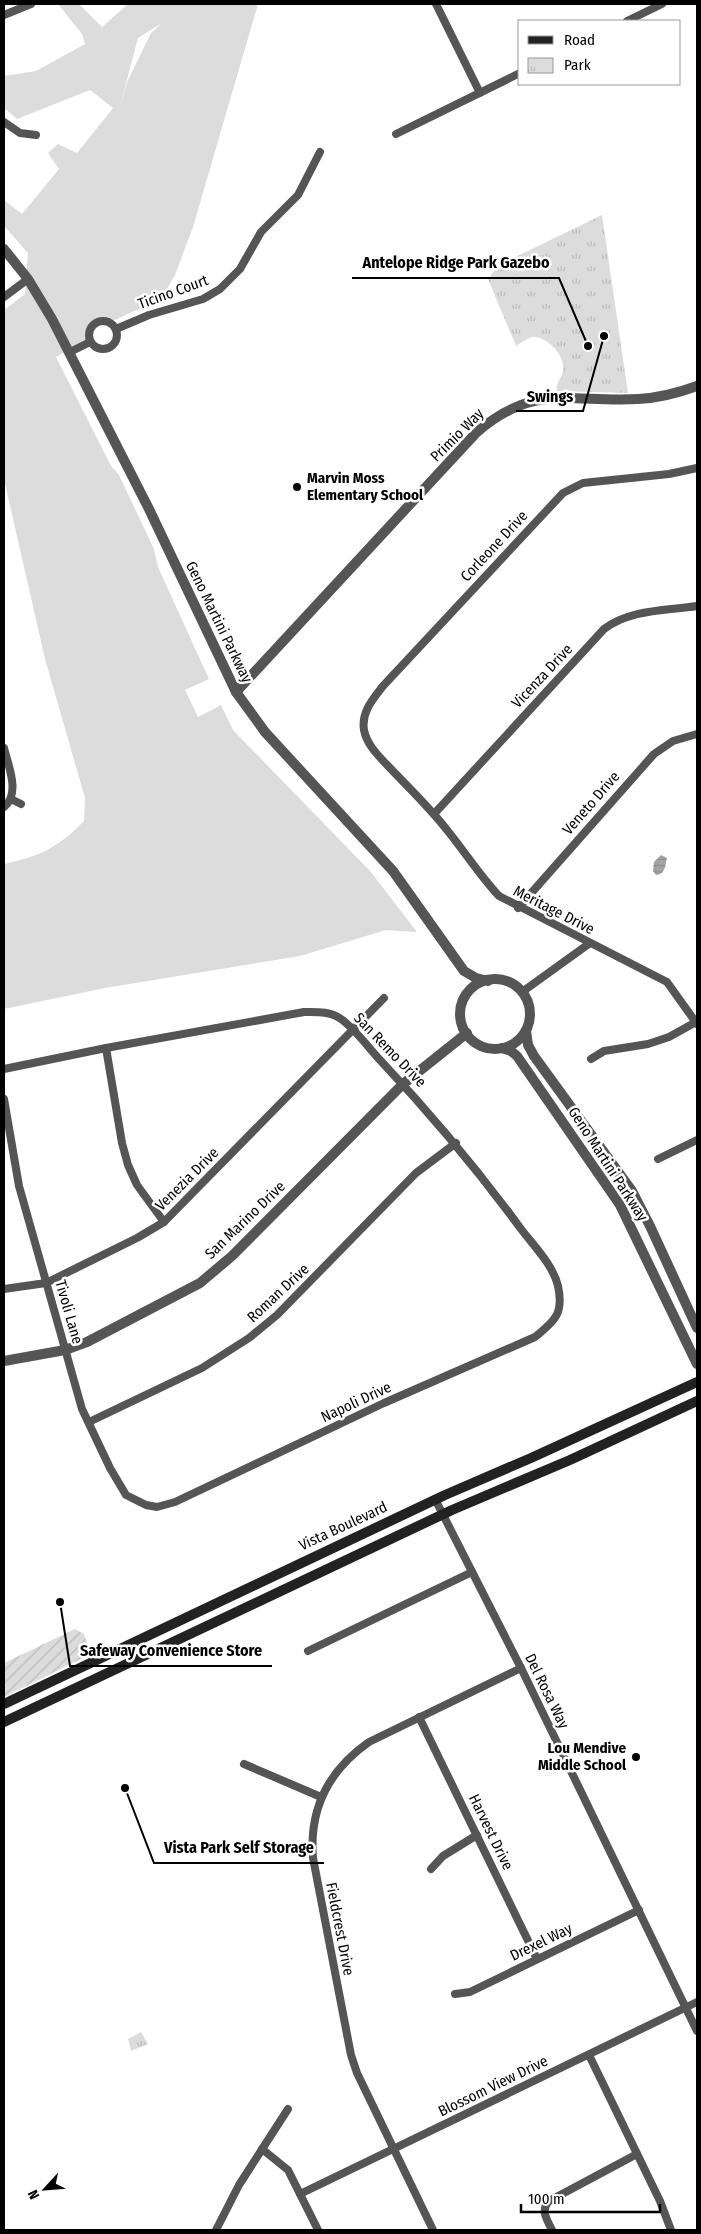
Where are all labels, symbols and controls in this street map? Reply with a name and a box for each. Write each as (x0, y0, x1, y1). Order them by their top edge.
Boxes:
legend (518, 20, 681, 85)
text: Road (564, 31, 595, 49)
text: Park (564, 56, 591, 74)
callout: Antelope Ridge Park Gazebo (352, 247, 559, 278)
text: Antelope Ridge Park Gazebo (362, 253, 550, 272)
street label: Ticino Court (135, 271, 211, 313)
callout: Swings (516, 380, 583, 411)
text: Swings (527, 387, 573, 406)
street label: Primio Way (427, 404, 488, 465)
place label: Marvin Moss Elementary School (307, 469, 424, 504)
marker: Marvin Moss Elementary School (291, 481, 303, 493)
street label: Corleone Drive (457, 507, 531, 585)
street label: Geno Martini Parkway (182, 558, 256, 686)
street label: Vicenza Drive (508, 640, 576, 712)
street label: Veneto Drive (559, 768, 623, 838)
street label: Meritage Drive (510, 882, 598, 938)
street label: San Remo Drive (350, 1009, 430, 1091)
street label: Geno Martini Parkway (564, 1104, 652, 1225)
street label: Venezia Drive (152, 1144, 222, 1214)
street label: San Marino Drive (201, 1177, 289, 1263)
street label: Roman Drive (243, 1260, 313, 1326)
street label: Tivoli Lane (51, 1278, 87, 1346)
street label: Napoli Drive (318, 1378, 394, 1426)
street label: Vista Boulevard (296, 1498, 390, 1554)
callout: Safeway Convenience Store (70, 1635, 272, 1666)
text: Safeway Convenience Store (80, 1641, 262, 1660)
street label: Del Rosa Way (521, 1651, 573, 1732)
place label: Lou Mendive Middle School (538, 1739, 627, 1774)
marker: Lou Mendive Middle School (630, 1751, 642, 1763)
street label: Harvest Drive (465, 1791, 517, 1873)
callout: Vista Park Self Storage (154, 1832, 324, 1863)
text: Vista Park Self Storage (163, 1838, 314, 1857)
street label: Fieldcrest Drive (322, 1881, 358, 1977)
street label: Drexel Way (507, 1919, 575, 1965)
street label: Blossom View Drive (435, 2052, 551, 2120)
north arrow (20, 2164, 70, 2214)
scale bar (521, 2182, 660, 2214)
text: N (24, 2187, 43, 2202)
text: 100 m (528, 2190, 565, 2208)

